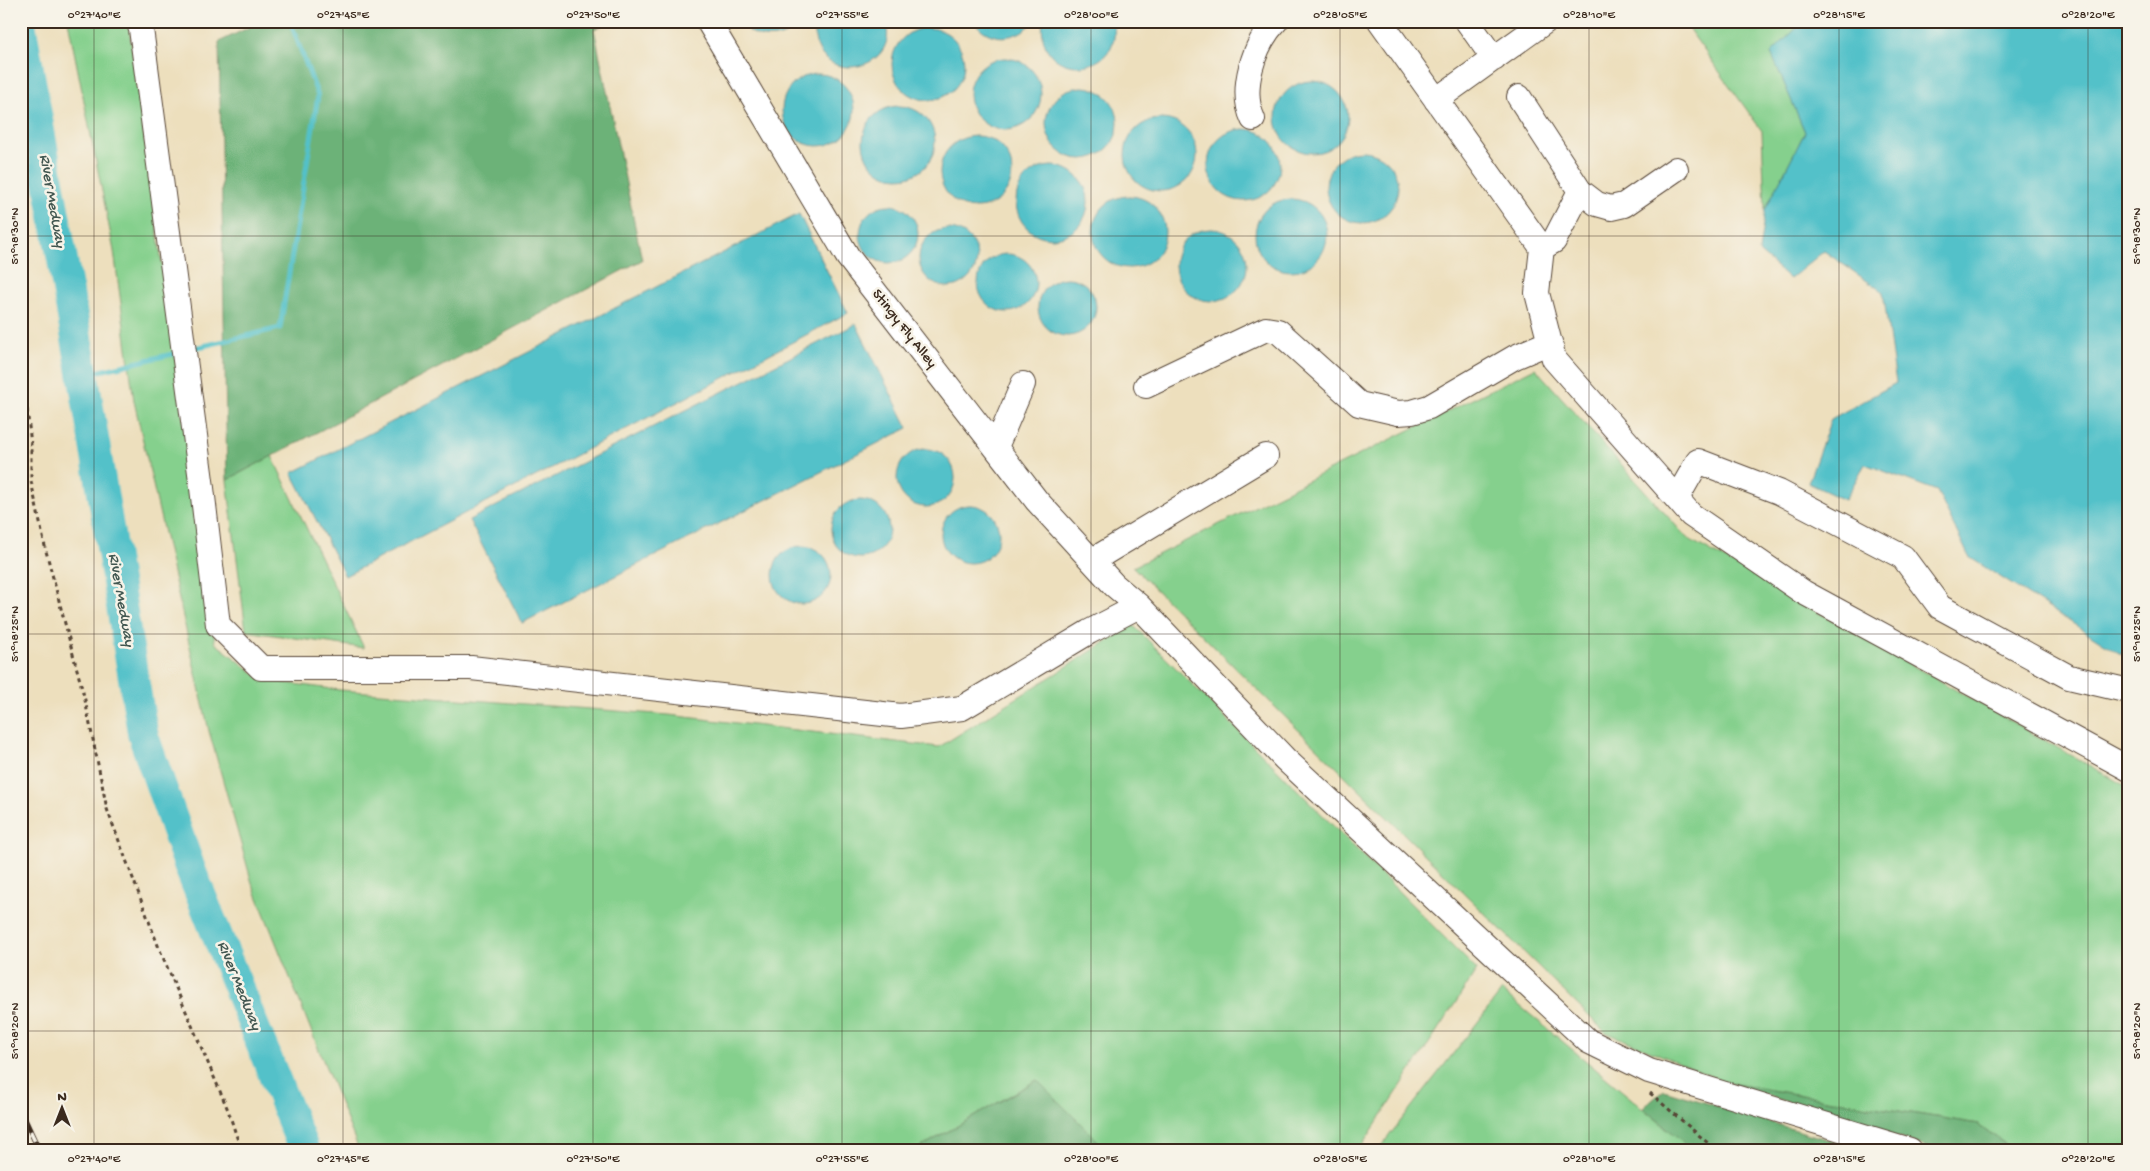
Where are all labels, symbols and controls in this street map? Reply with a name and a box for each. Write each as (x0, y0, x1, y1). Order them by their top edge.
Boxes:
text: 0°27'40"E (68, 9, 121, 23)
text: 0°27'45"E (317, 9, 369, 23)
text: 0°27'50"E (567, 9, 620, 23)
text: 0°27'55"E (816, 9, 869, 23)
text: 0°28'00"E (1064, 9, 1118, 23)
text: 0°28'05"E (1313, 9, 1367, 23)
text: 0°28'10"E (1563, 9, 1615, 23)
text: 0°28'15"E (1813, 9, 1865, 23)
text: 0°28'20"E (2062, 9, 2115, 23)
water label: River Medway (33, 153, 69, 250)
text: 51°18'30"N (9, 207, 23, 264)
text: 51°18'30"N (2131, 207, 2145, 264)
street label: Stingy Fly Alley (868, 286, 941, 373)
water label: River Medway (102, 552, 138, 649)
text: 51°18'25"N (9, 606, 23, 662)
text: 51°18'25"N (2131, 606, 2145, 662)
water label: River Medway (211, 939, 265, 1034)
text: 51°18'20"N (9, 1003, 23, 1059)
text: 51°18'20"N (2131, 1003, 2145, 1059)
north arrow (38, 1084, 88, 1134)
text: N (57, 1089, 67, 1106)
text: 0°27'40"E (68, 1153, 121, 1167)
text: 0°27'45"E (317, 1153, 369, 1167)
text: 0°27'50"E (567, 1153, 620, 1167)
text: 0°27'55"E (816, 1153, 869, 1167)
text: 0°28'00"E (1064, 1153, 1118, 1167)
text: 0°28'05"E (1313, 1153, 1367, 1167)
text: 0°28'10"E (1563, 1153, 1615, 1167)
text: 0°28'15"E (1813, 1153, 1865, 1167)
text: 0°28'20"E (2062, 1153, 2115, 1167)

